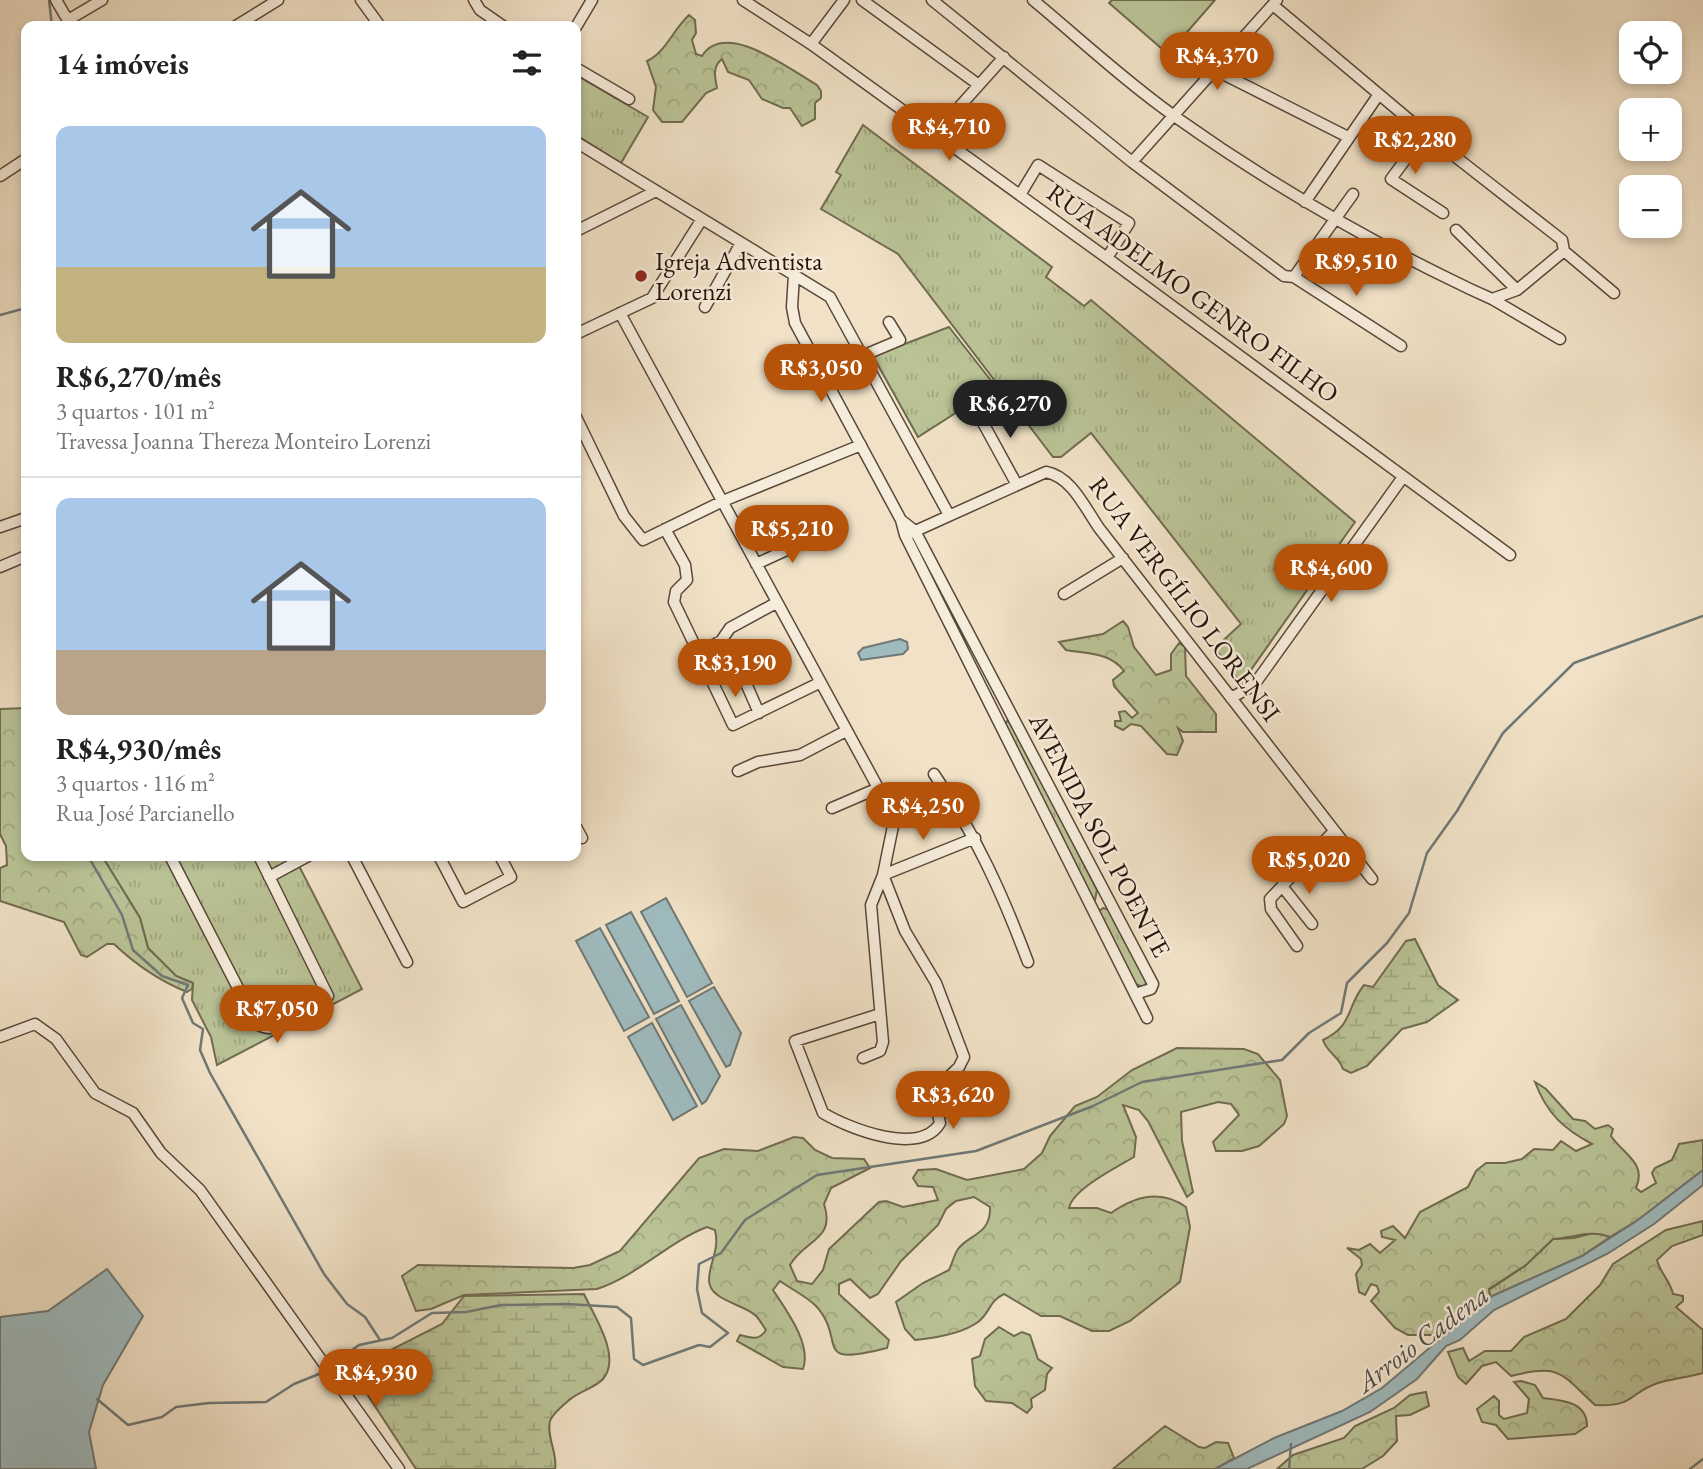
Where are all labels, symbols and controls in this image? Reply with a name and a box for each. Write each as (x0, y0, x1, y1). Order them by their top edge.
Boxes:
map controls (1619, 21, 1682, 238)
button: locate (1619, 21, 1682, 84)
pin: R$4,370 (1152, 32, 1282, 92)
text: R$4,370 (1176, 40, 1258, 70)
text: 14 imóveis (56, 44, 189, 83)
icon: filters (508, 44, 546, 82)
button: + (1619, 98, 1682, 161)
pin: R$4,710 (884, 104, 1014, 163)
text: R$4,710 (908, 111, 990, 141)
pin: R$2,280 (1350, 116, 1480, 176)
text: R$2,280 (1374, 124, 1456, 154)
icon: home (238, 171, 364, 297)
button: − (1619, 175, 1682, 238)
street label: RUA ADELMO GENRO FILHO (1040, 176, 1346, 410)
pin: R$9,510 (1291, 238, 1421, 298)
place label: Igreja Adventista Lorenzi (655, 244, 823, 308)
text: R$9,510 (1315, 246, 1397, 276)
marker: Igreja Adventista Lorenzi (633, 268, 649, 284)
pin: R$3,050 (756, 344, 886, 404)
text: R$3,050 (780, 352, 862, 382)
text: R$6,270/mês (56, 357, 221, 396)
pin: R$6,270 (945, 380, 1075, 440)
text: R$6,270 (969, 388, 1051, 418)
text: 3 quartos · 101 m² (56, 396, 215, 426)
text: Travessa Joanna Thereza Monteiro Lorenzi (56, 426, 431, 456)
street label: RUA VERGÍLIO LORENSI (1082, 470, 1288, 728)
pin: R$5,210 (727, 505, 857, 565)
text: R$5,210 (751, 513, 833, 543)
icon: home (238, 543, 364, 669)
pin: R$4,600 (1266, 544, 1396, 604)
text: R$4,600 (1290, 552, 1372, 582)
pin: R$3,190 (670, 640, 800, 699)
text: R$3,190 (694, 647, 776, 677)
street label: AVENIDA SOL POENTE (1021, 706, 1179, 963)
text: R$4,930/mês (56, 729, 221, 768)
text: 3 quartos · 116 m² (56, 768, 215, 798)
pin: R$4,250 (858, 782, 988, 842)
text: R$4,250 (882, 790, 964, 820)
text: Rua José Parcianello (56, 798, 235, 828)
pin: R$5,020 (1244, 836, 1374, 896)
text: R$5,020 (1268, 844, 1350, 874)
pin: R$7,050 (212, 986, 342, 1045)
text: R$7,050 (236, 993, 318, 1023)
pin: R$3,620 (888, 1072, 1018, 1131)
text: R$3,620 (912, 1079, 994, 1109)
water label: Arroio Cadena (1347, 1276, 1496, 1401)
pin: R$4,930 (311, 1350, 441, 1409)
text: R$4,930 (335, 1357, 417, 1387)

